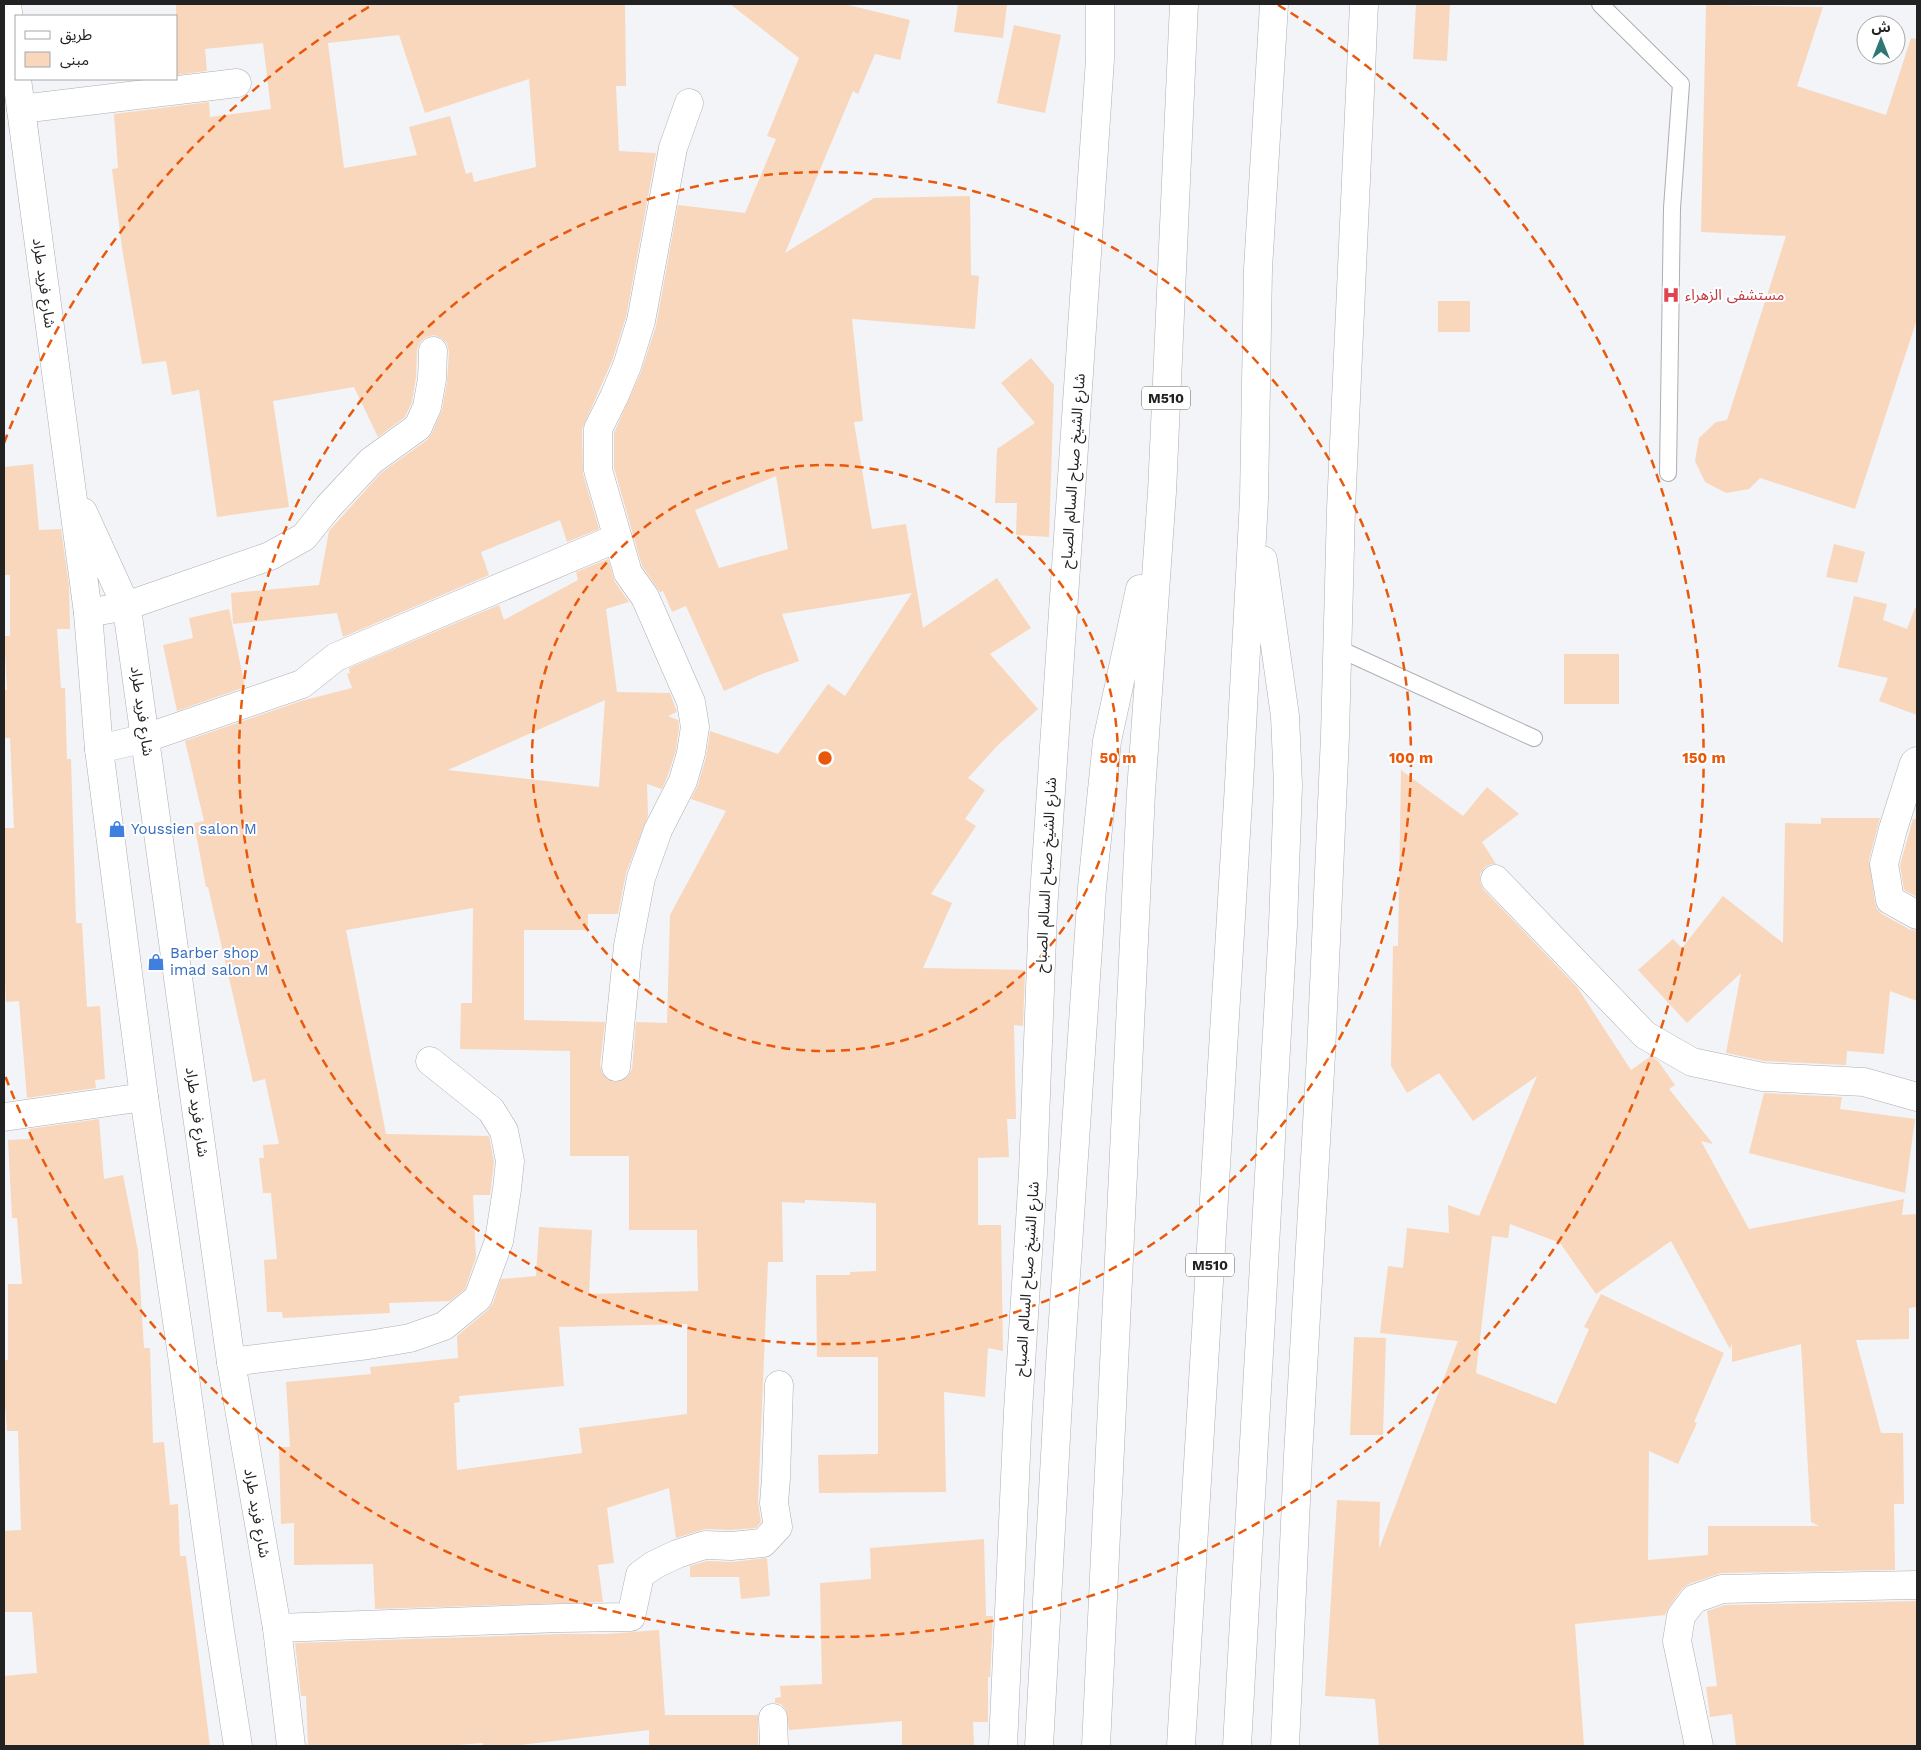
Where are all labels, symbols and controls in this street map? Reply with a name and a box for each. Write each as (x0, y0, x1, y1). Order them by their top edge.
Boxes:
legend (15, 15, 178, 80)
north arrow (1856, 15, 1906, 65)
text: ش (1871, 19, 1891, 35)
text: طريق (60, 26, 92, 45)
text: مبنى (60, 51, 89, 69)
street label: شارع فريد طراد (26, 237, 59, 330)
hospital icon: مستشفى الزهراء (1661, 285, 1681, 305)
place label: مستشفى الزهراء (1685, 286, 1784, 304)
street label: شارع الشيخ صباح السالم الصباح (1057, 373, 1092, 569)
road number: M510 (1142, 386, 1190, 409)
street label: شارع فريد طراد (124, 665, 157, 758)
centre of rings (816, 749, 834, 767)
text: 50 m (1100, 749, 1136, 767)
text: 100 m (1389, 749, 1433, 767)
text: 150 m (1682, 749, 1726, 767)
street label: شارع الشيخ صباح السالم الصباح (1032, 777, 1063, 973)
shop icon: Youssien salon M (107, 819, 127, 839)
place label: Youssien salon M (131, 820, 257, 838)
place label: Barber shop imad salon M (170, 944, 269, 979)
shop icon: Barber shop imad salon M (146, 952, 166, 972)
street label: شارع فريد طراد (179, 1066, 212, 1159)
street label: شارع الشيخ صباح السالم الصباح (1011, 1181, 1046, 1377)
road number: M510 (1186, 1254, 1234, 1276)
street label: شارع فريد طراد (237, 1467, 274, 1560)

